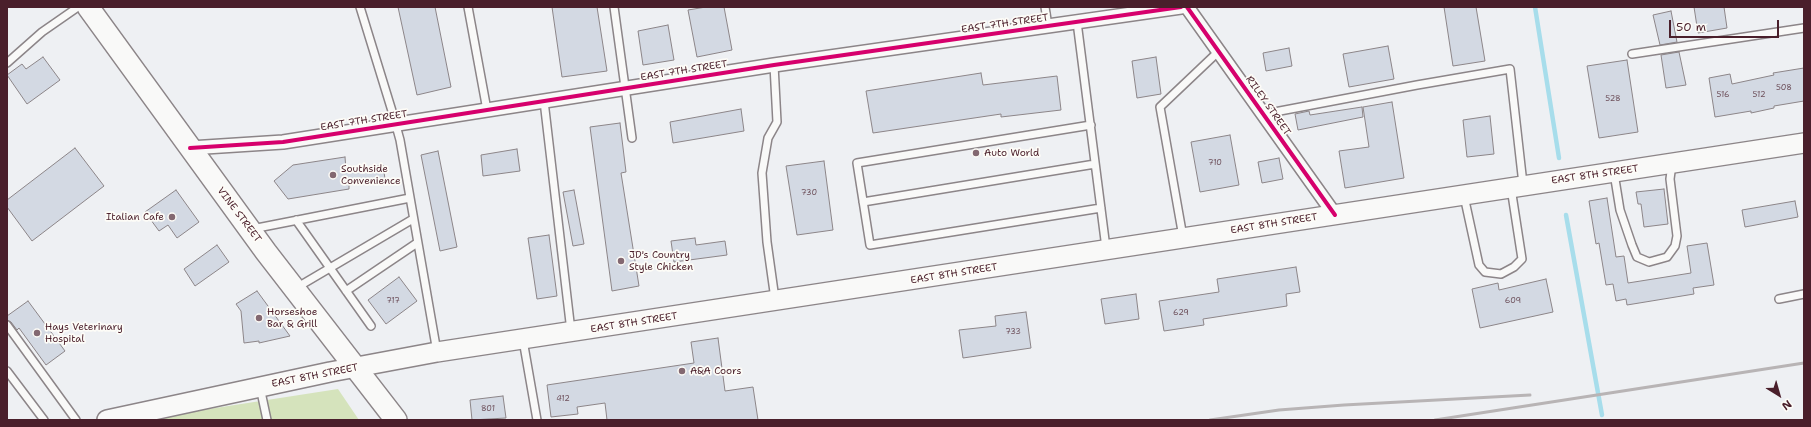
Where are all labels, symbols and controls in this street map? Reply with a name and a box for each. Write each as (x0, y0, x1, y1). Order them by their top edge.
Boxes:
street label: EAST 7TH STREET (961, 12, 1049, 36)
scale bar (1671, 12, 1781, 38)
text: 50 m (1676, 19, 1706, 35)
street label: EAST 7TH STREET (640, 58, 728, 84)
street label: RILEY STREET (1243, 74, 1293, 138)
house number: 508 (1776, 83, 1792, 93)
house number: 516 (1716, 90, 1730, 100)
house number: 512 (1752, 90, 1766, 100)
house number: 528 (1605, 94, 1621, 104)
street label: EAST 7TH STREET (320, 108, 408, 134)
place label: Auto World (984, 147, 1039, 159)
marker: Auto World (971, 148, 981, 158)
house number: 710 (1208, 158, 1222, 168)
place label: Southside Convenience (341, 163, 401, 186)
street label: EAST 8TH STREET (1551, 163, 1639, 187)
marker: Southside Convenience (328, 170, 338, 180)
street label: VINE STREET (214, 185, 264, 245)
house number: 730 (801, 188, 817, 198)
place label: Italian Cafe (106, 211, 164, 223)
street label: EAST 8TH STREET (1230, 211, 1318, 237)
marker: Italian Cafe (167, 212, 177, 222)
place label: JD's Country Style Chicken (629, 249, 693, 272)
marker: JD's Country Style Chicken (616, 256, 626, 266)
street label: EAST 8TH STREET (910, 261, 998, 287)
house number: 717 (386, 296, 400, 306)
house number: 609 (1505, 296, 1521, 306)
place label: Horseshoe Bar & Grill (267, 306, 317, 330)
house number: 629 (1173, 308, 1189, 318)
street label: EAST 8TH STREET (590, 310, 678, 336)
marker: Horseshoe Bar & Grill (254, 313, 264, 323)
place label: Hays Veterinary Hospital (45, 321, 123, 344)
house number: 733 (1005, 327, 1021, 337)
marker: Hays Veterinary Hospital (32, 328, 42, 338)
street label: EAST 8TH STREET (271, 362, 359, 390)
place label: A&A Coors (690, 365, 741, 377)
marker: A&A Coors (677, 366, 687, 376)
north arrow (1759, 375, 1799, 415)
house number: 412 (556, 394, 570, 404)
text: N (1779, 396, 1795, 414)
house number: 801 (481, 404, 495, 414)

